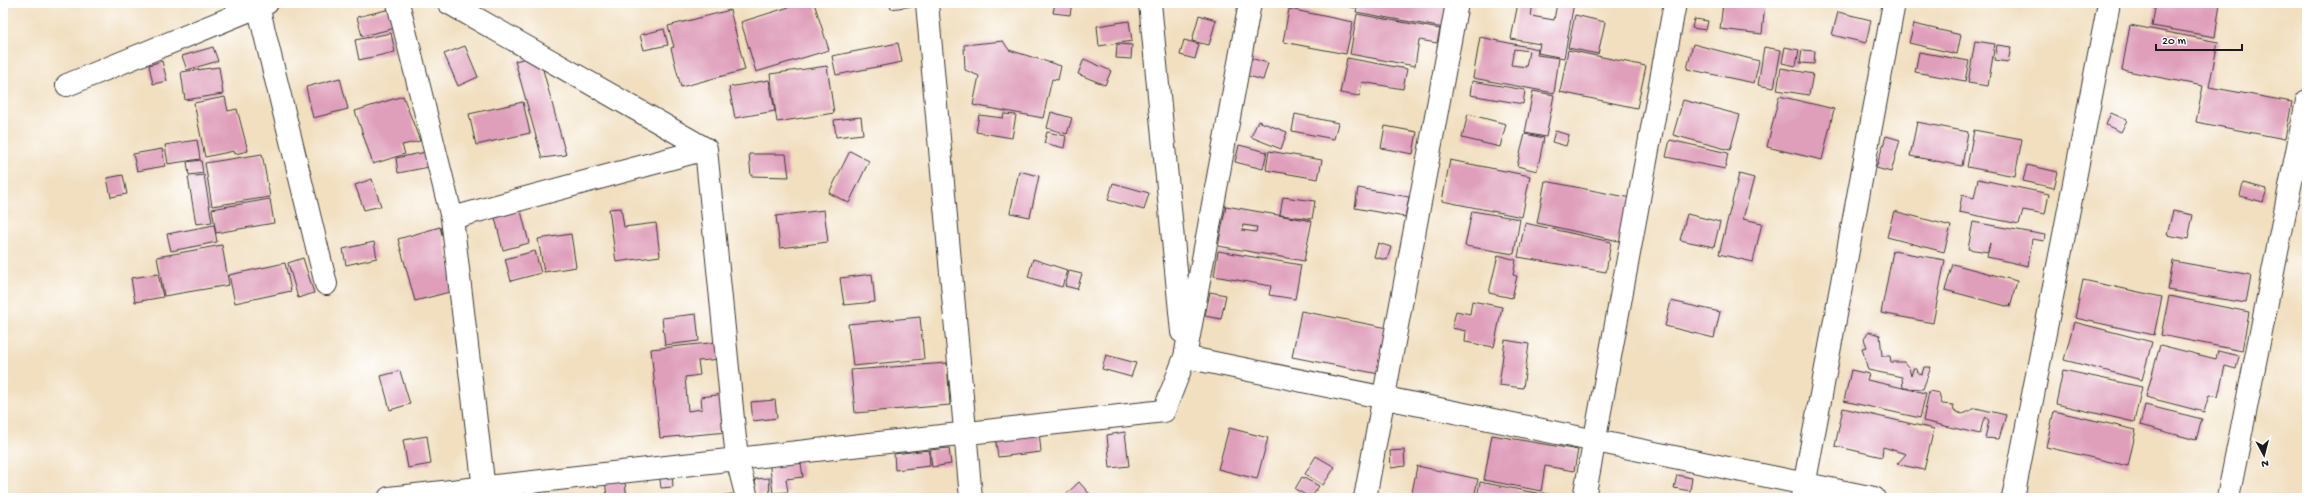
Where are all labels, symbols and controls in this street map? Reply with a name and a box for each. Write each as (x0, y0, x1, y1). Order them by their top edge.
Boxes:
scale bar (2156, 26, 2242, 52)
text: 20 m (2162, 35, 2187, 49)
north arrow (2244, 435, 2284, 475)
text: N (2261, 457, 2269, 469)

